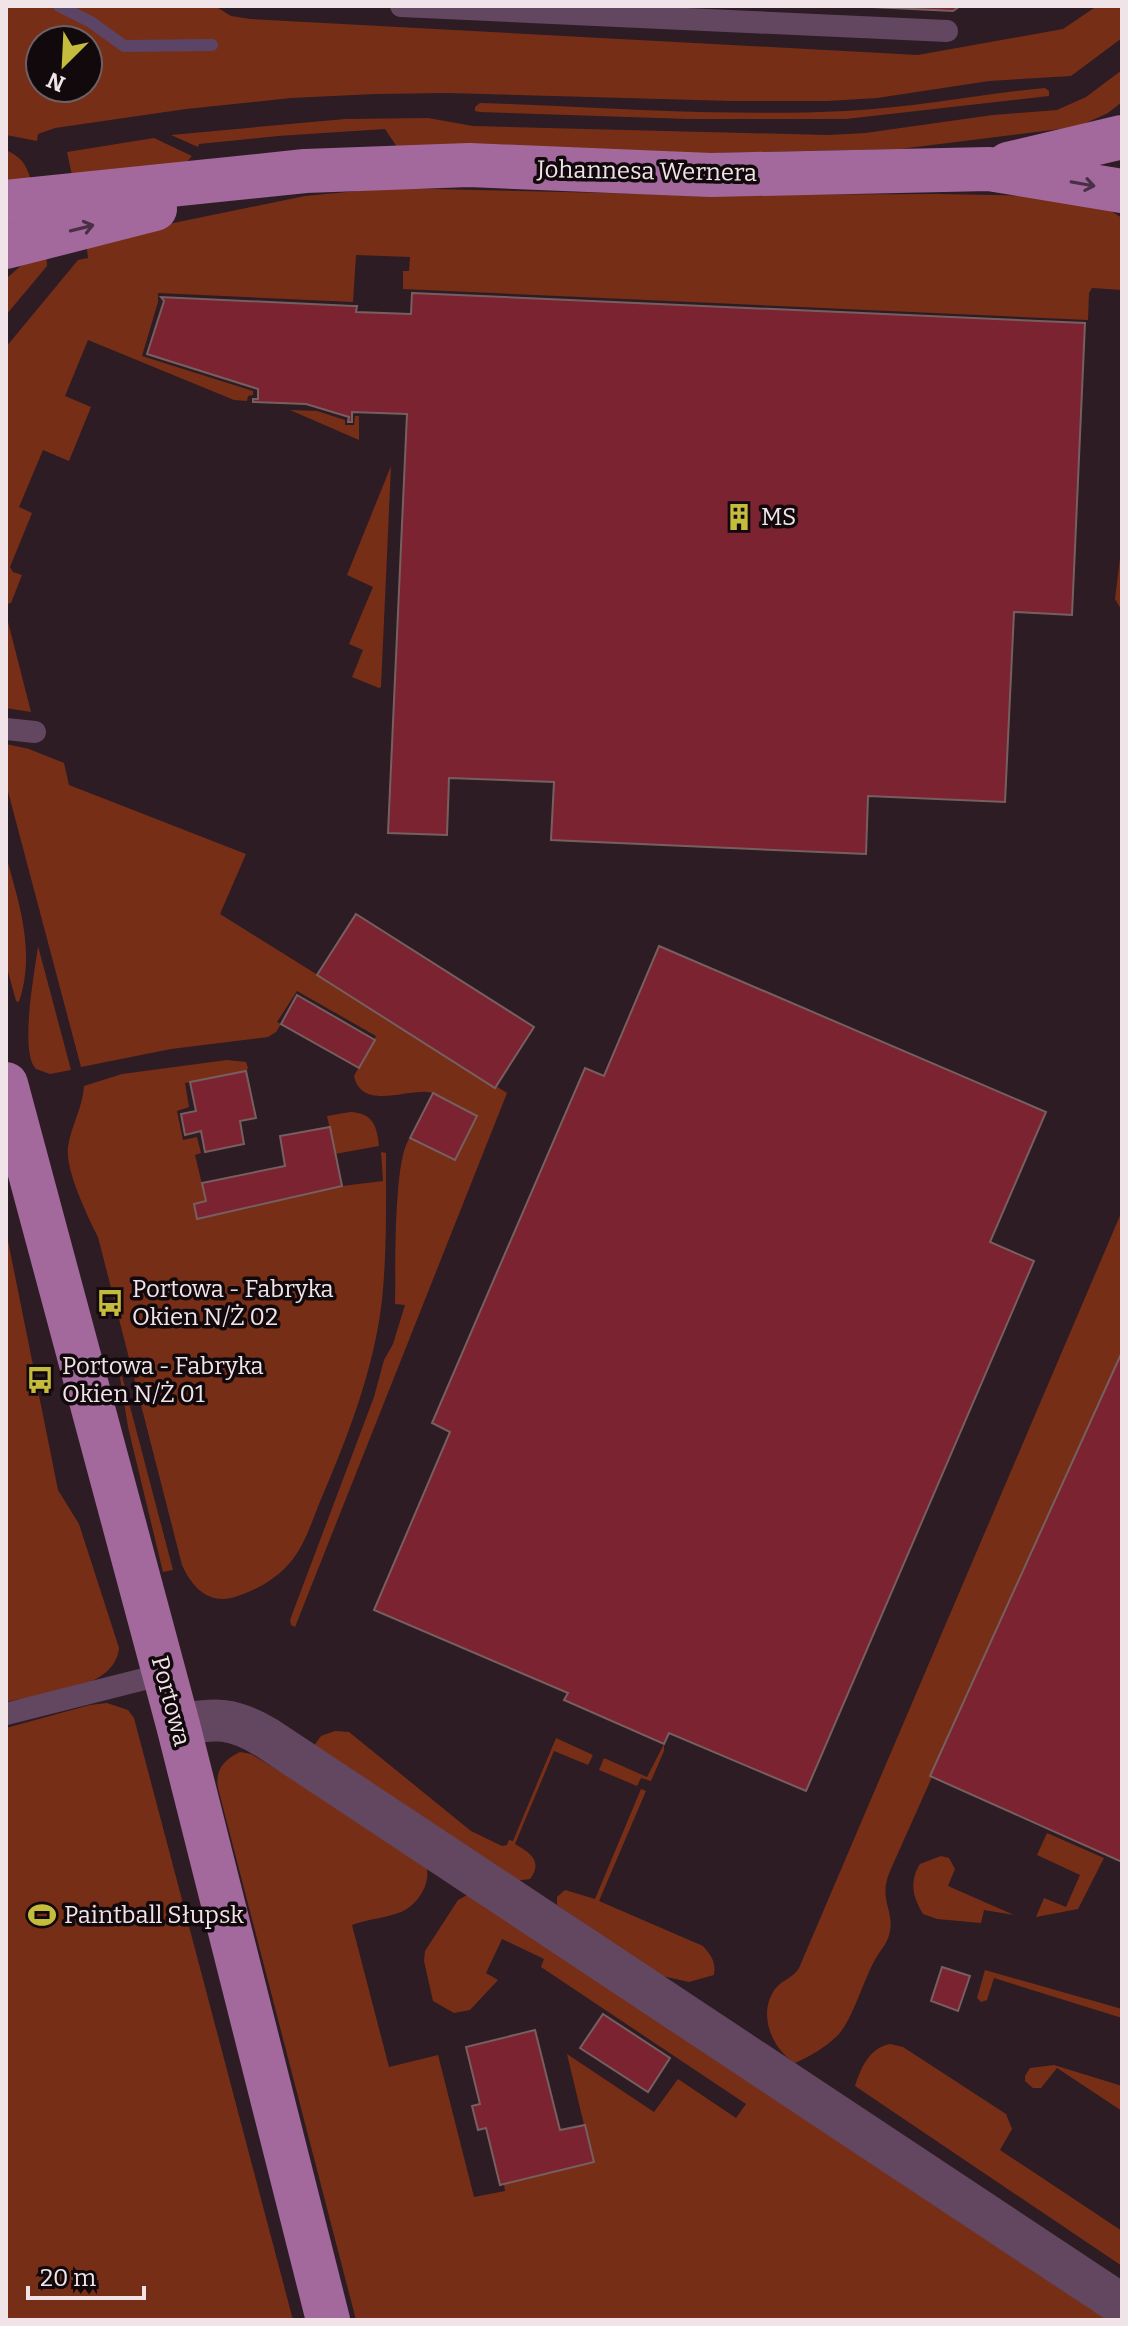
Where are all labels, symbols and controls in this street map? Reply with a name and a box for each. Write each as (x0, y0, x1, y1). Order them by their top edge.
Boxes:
north arrow (24, 24, 104, 104)
text: N (43, 66, 69, 98)
street label: Johannesa Wernera (536, 155, 757, 187)
one-way arrow (1070, 178, 1095, 193)
one-way arrow (68, 220, 94, 235)
building icon: MS (724, 502, 754, 532)
place label: MS (761, 503, 796, 531)
place label: Portowa - Fabryka Okien N/Ż 02 (132, 1275, 334, 1331)
bus stop icon: Portowa - Fabryka Okien N/Ż 02 (95, 1288, 125, 1318)
place label: Portowa - Fabryka Okien N/Ż 01 (62, 1352, 264, 1408)
bus stop icon: Portowa - Fabryka Okien N/Ż 01 (25, 1365, 55, 1395)
street label: Portowa (146, 1653, 196, 1749)
sports icon: Paintball Słupsk (27, 1900, 57, 1930)
place label: Paintball Słupsk (64, 1901, 244, 1929)
scale bar (28, 2250, 144, 2300)
text: 20 m (40, 2264, 96, 2292)

